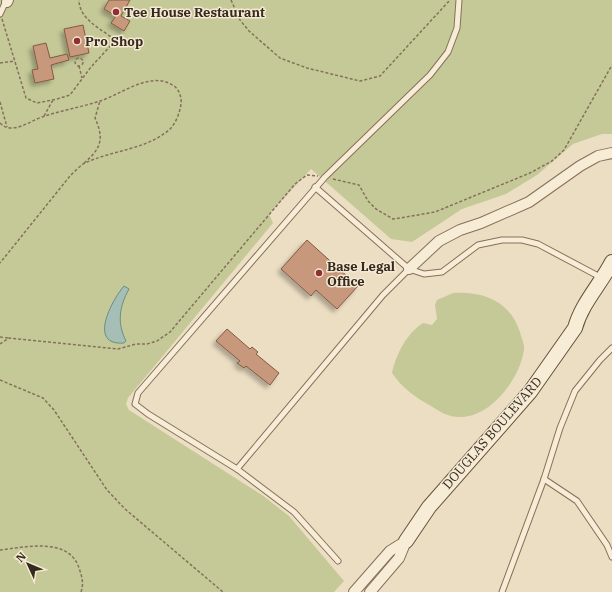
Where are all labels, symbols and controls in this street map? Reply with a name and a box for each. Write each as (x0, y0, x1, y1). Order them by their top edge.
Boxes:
place label: Tee House Restaurant (124, 4, 265, 21)
marker: Tee House Restaurant (111, 7, 121, 17)
place label: Pro Shop (85, 33, 143, 50)
marker: Pro Shop (72, 36, 82, 46)
place label: Base Legal Office (327, 258, 395, 290)
marker: Base Legal Office (314, 268, 324, 278)
street label: DOUGLAS BOULEVARD (439, 373, 545, 493)
north arrow (8, 544, 48, 584)
text: N (13, 549, 29, 565)

